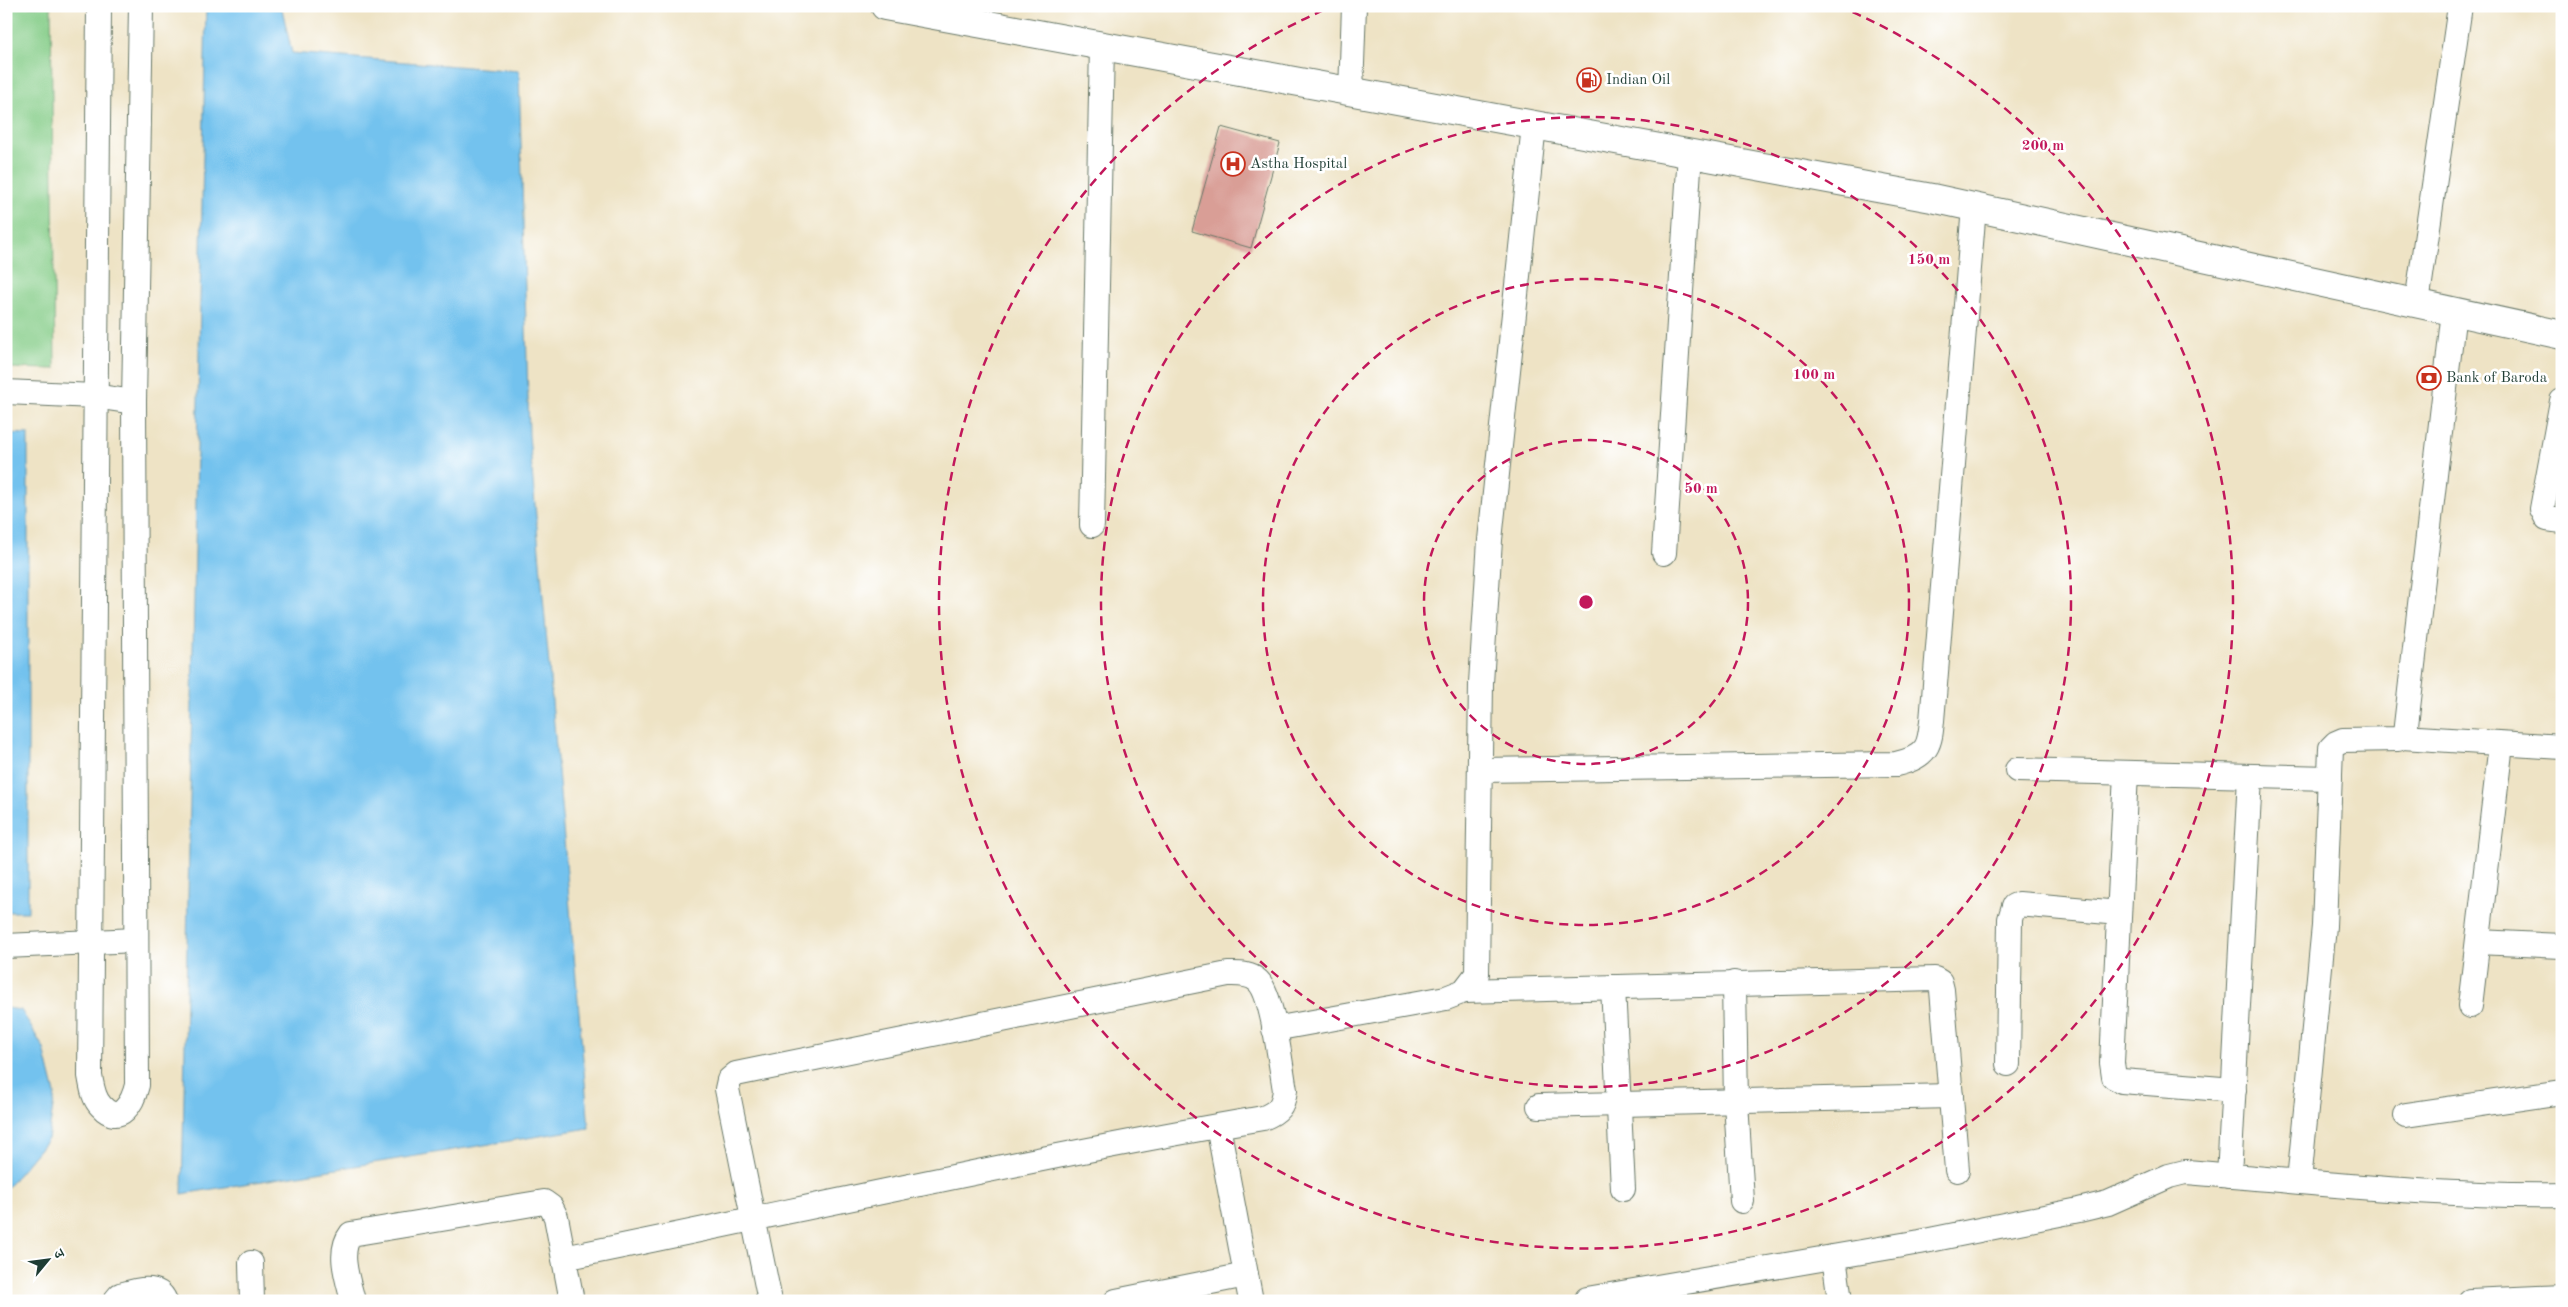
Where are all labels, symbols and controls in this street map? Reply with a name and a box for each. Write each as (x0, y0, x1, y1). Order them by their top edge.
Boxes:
fuel station icon: Indian Oil (1576, 67, 1602, 93)
place label: Indian Oil (1606, 73, 1670, 88)
text: 200 m (2022, 139, 2064, 154)
hospital icon: Astha Hospital (1220, 151, 1246, 177)
place label: Astha Hospital (1250, 157, 1347, 172)
text: 150 m (1908, 253, 1950, 268)
bank icon: Bank of Baroda (2416, 365, 2442, 391)
text: 100 m (1793, 368, 1835, 383)
place label: Bank of Baroda (2446, 371, 2548, 386)
text: 50 m (1684, 482, 1718, 497)
centre of rings (1577, 593, 1595, 611)
north arrow (22, 1234, 72, 1284)
text: उ (50, 1247, 67, 1261)

